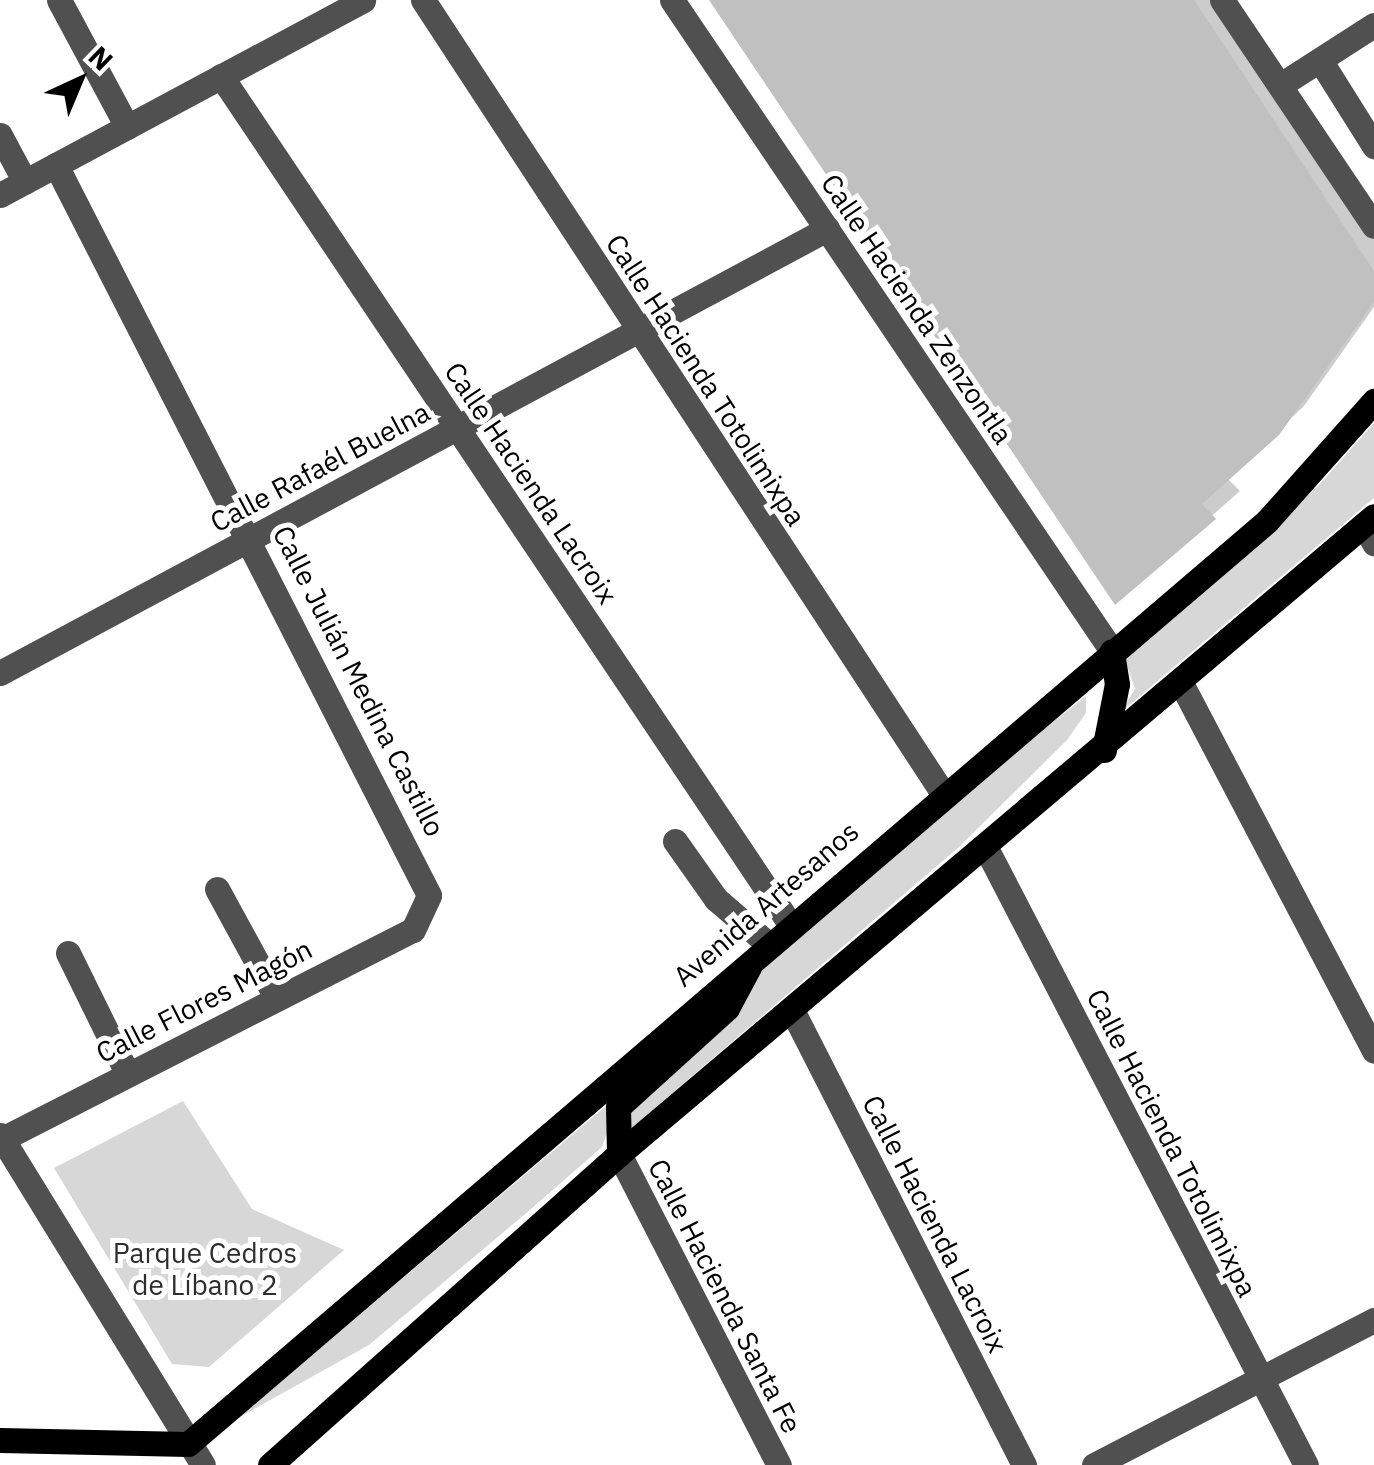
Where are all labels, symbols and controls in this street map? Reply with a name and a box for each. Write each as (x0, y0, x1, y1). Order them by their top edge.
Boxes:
north arrow (30, 30, 130, 130)
text: N (81, 38, 121, 78)
street label: Calle Hacienda Zenzontla (814, 168, 1020, 450)
street label: Calle Hacienda Totolimixpa (599, 228, 813, 532)
street label: Calle Hacienda Lacroix (438, 356, 624, 610)
street label: Calle Rafaél Buelna (205, 395, 435, 539)
street label: Calle Julián Medina Castillo (266, 520, 452, 842)
street label: Avenida Artesanos (667, 814, 865, 994)
street label: Calle Flores Magón (90, 932, 318, 1070)
street label: Calle Hacienda Totolimixpa (1080, 983, 1264, 1303)
street label: Calle Hacienda Lacroix (855, 1090, 1015, 1358)
street label: Calle Hacienda Santa Fe (641, 1153, 809, 1439)
park label: Parque Cedros de Líbano 2 (113, 1236, 297, 1302)

